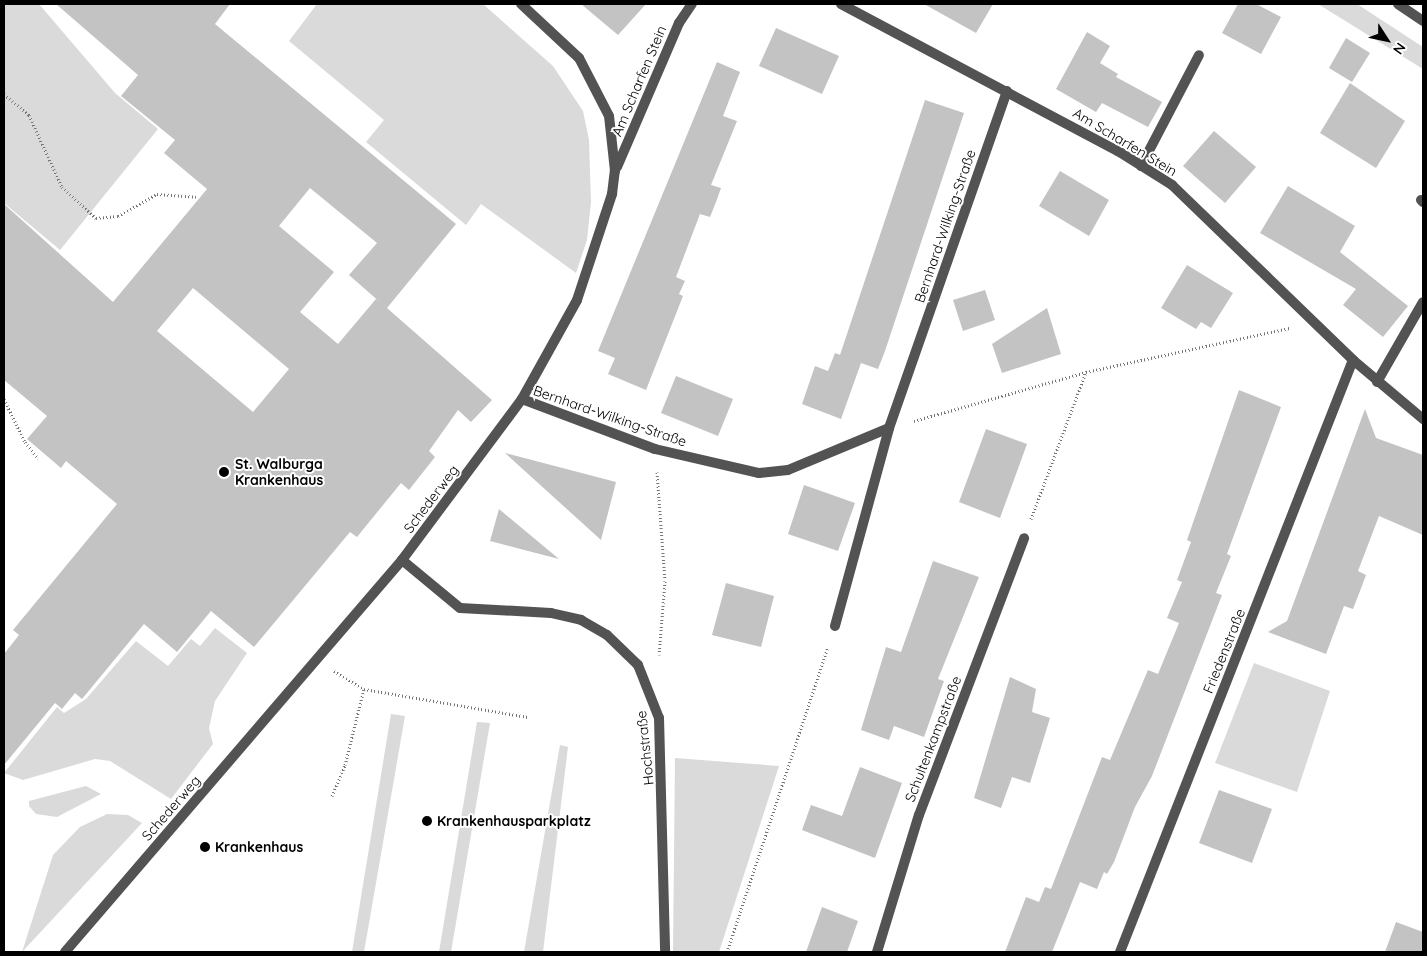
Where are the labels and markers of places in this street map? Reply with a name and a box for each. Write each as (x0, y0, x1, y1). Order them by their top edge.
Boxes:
place label: St. Walburga Krankenhaus (235, 456, 323, 488)
marker: St. Walburga Krankenhaus (217, 465, 231, 479)
place label: Krankenhausparkplatz (437, 813, 591, 829)
marker: Krankenhausparkplatz (421, 815, 433, 827)
place label: Krankenhaus (215, 839, 303, 855)
marker: Krankenhaus (199, 841, 211, 853)

